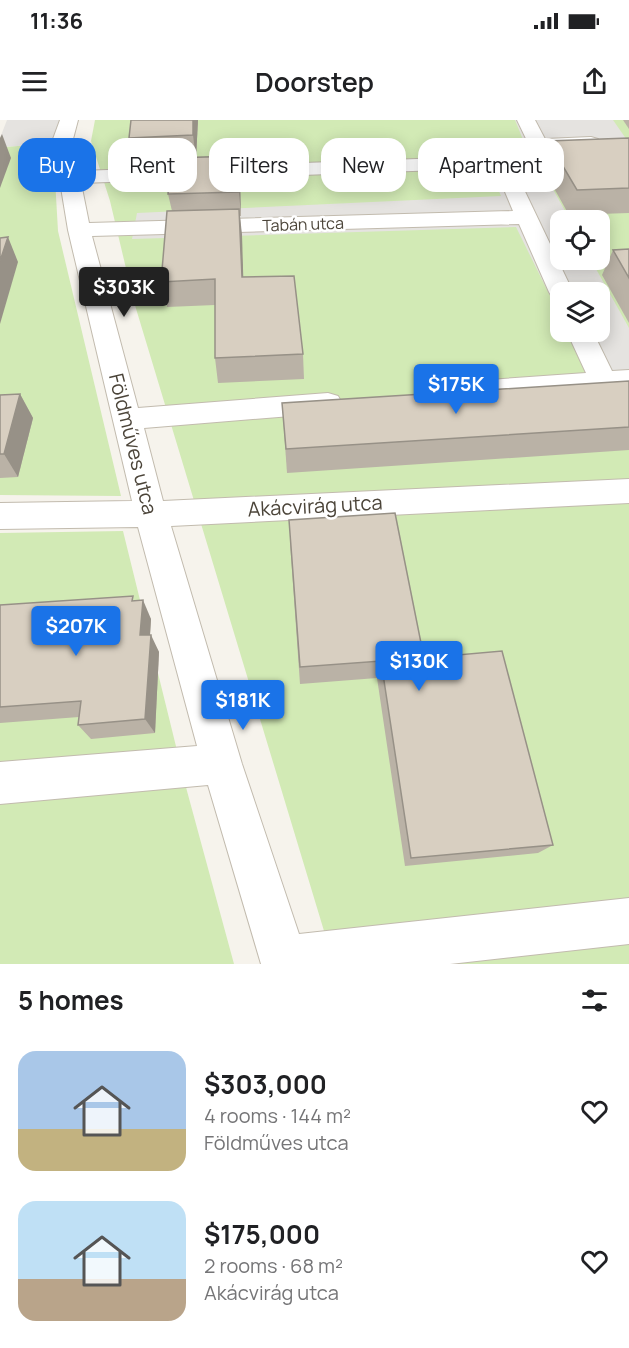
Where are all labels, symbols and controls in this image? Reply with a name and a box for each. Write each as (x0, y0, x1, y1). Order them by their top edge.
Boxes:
text: 11:36 (30, 6, 83, 36)
text: Doorstep (255, 63, 374, 100)
icon: menu (18, 65, 51, 98)
icon: share (578, 65, 611, 98)
chip: Buy (18, 138, 96, 192)
chip: Rent (108, 138, 197, 192)
chip: Filters (209, 138, 309, 192)
chip: New (321, 138, 406, 192)
chip: Apartment (418, 138, 564, 192)
map controls (550, 210, 610, 342)
button: locate (550, 210, 610, 270)
street label: Tabán utca (262, 212, 344, 236)
pin: $303K (82, 267, 166, 318)
text: $303K (93, 273, 155, 300)
button: layers (550, 282, 610, 342)
pin: $175K (414, 364, 498, 415)
text: $175K (428, 370, 484, 397)
street label: Földműves utca (103, 371, 164, 517)
street label: Akácvirág utca (247, 488, 383, 523)
pin: $207K (34, 606, 118, 657)
text: $207K (45, 612, 107, 639)
pin: $130K (377, 641, 461, 692)
text: $130K (389, 647, 449, 674)
pin: $181K (201, 680, 285, 731)
text: $181K (215, 686, 271, 713)
text: 5 homes (18, 982, 124, 1018)
icon: filters (578, 984, 611, 1017)
text: $303,000 (204, 1066, 327, 1102)
icon: home (66, 1075, 138, 1147)
icon: heart (578, 1095, 611, 1128)
text: 4 rooms · 144 m² (204, 1102, 351, 1129)
text: Földműves utca (204, 1129, 349, 1156)
text: $175,000 (204, 1216, 320, 1252)
icon: home (66, 1225, 138, 1297)
icon: heart (578, 1245, 611, 1278)
text: 2 rooms · 68 m² (204, 1252, 343, 1279)
text: Akácvirág utca (204, 1279, 339, 1306)

